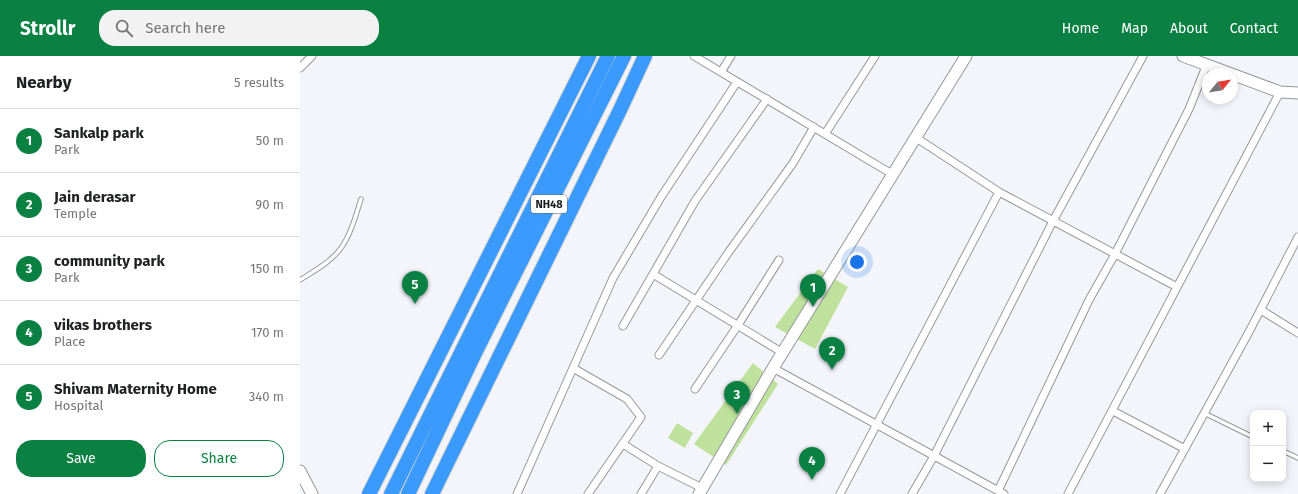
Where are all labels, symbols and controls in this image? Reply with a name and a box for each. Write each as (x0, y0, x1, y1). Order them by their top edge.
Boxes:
search box (99, 10, 379, 46)
text: Strollr (20, 17, 75, 40)
icon: search (113, 17, 135, 39)
text: Search here (145, 19, 225, 37)
text: Home (1062, 20, 1099, 37)
text: Map (1121, 20, 1148, 37)
text: About (1170, 20, 1208, 37)
text: Contact (1230, 20, 1278, 37)
north arrow (1202, 68, 1238, 104)
text: Nearby (16, 72, 71, 93)
text: 5 results (234, 75, 284, 90)
text: Sankalp park (54, 124, 144, 142)
text: 1 (26, 133, 32, 148)
text: 50 m (256, 133, 284, 148)
text: Park (54, 142, 80, 157)
text: Jain derasar (54, 188, 136, 206)
road number: NH48 (531, 195, 567, 213)
text: 2 (26, 197, 32, 212)
text: 90 m (255, 197, 284, 212)
text: Temple (54, 206, 97, 221)
text: community park (54, 252, 165, 270)
your location (847, 252, 867, 272)
text: 3 (26, 261, 32, 276)
text: 150 m (250, 261, 284, 276)
text: Park (54, 270, 80, 285)
pin: 5 (402, 271, 428, 304)
pin: 1 (800, 274, 826, 307)
text: vikas brothers (54, 316, 152, 334)
text: 4 (25, 325, 33, 340)
text: 170 m (251, 325, 284, 340)
text: Place (54, 334, 85, 349)
pin: 2 (819, 337, 845, 370)
text: Shivam Maternity Home (54, 380, 217, 398)
pin: 3 (724, 381, 750, 414)
text: 5 (26, 389, 32, 404)
text: 340 m (249, 389, 284, 404)
text: Hospital (54, 398, 103, 413)
map controls (1250, 410, 1286, 482)
button: + (1250, 410, 1286, 446)
button: Save (16, 440, 146, 477)
button: Share (154, 440, 284, 477)
button: − (1250, 446, 1286, 482)
pin: 4 (799, 447, 825, 480)

